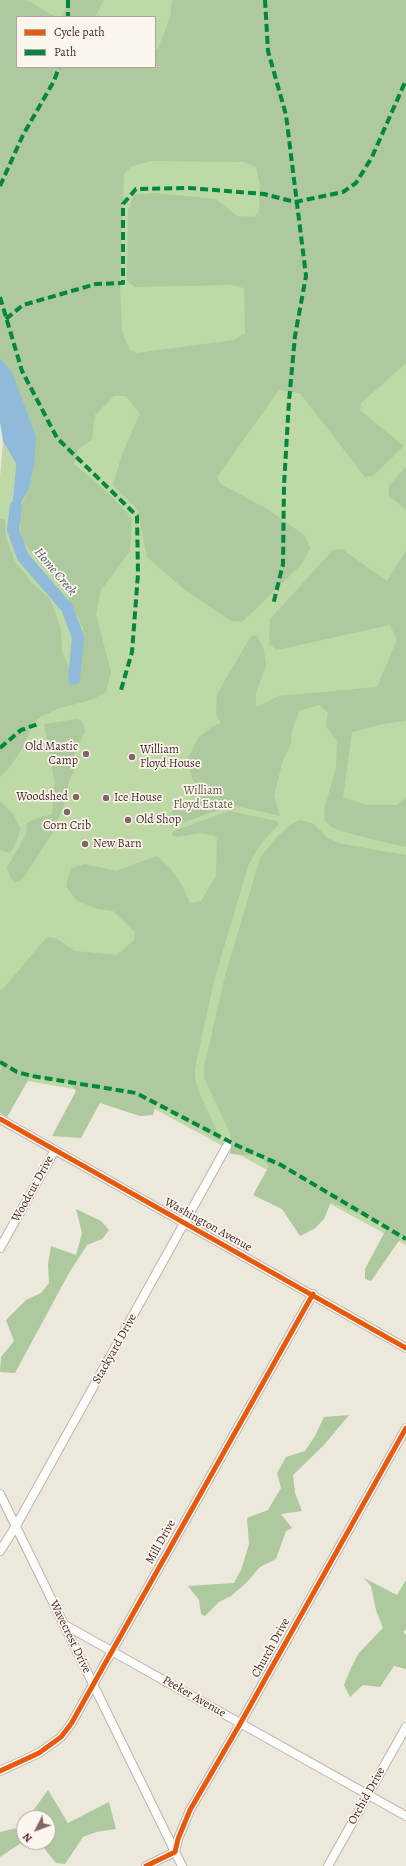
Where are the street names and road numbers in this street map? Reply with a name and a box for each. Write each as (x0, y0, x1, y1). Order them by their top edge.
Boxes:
street label: Woodcut Drive (9, 1153, 57, 1225)
street label: Washington Avenue (162, 1195, 254, 1255)
street label: Stackyard Drive (90, 1311, 140, 1387)
street label: Mill Drive (143, 1517, 179, 1567)
street label: Wavecrest Drive (46, 1598, 94, 1676)
street label: Church Drive (249, 1616, 293, 1680)
street label: Peeker Avenue (160, 1673, 228, 1721)
street label: Orchid Drive (345, 1765, 389, 1827)

